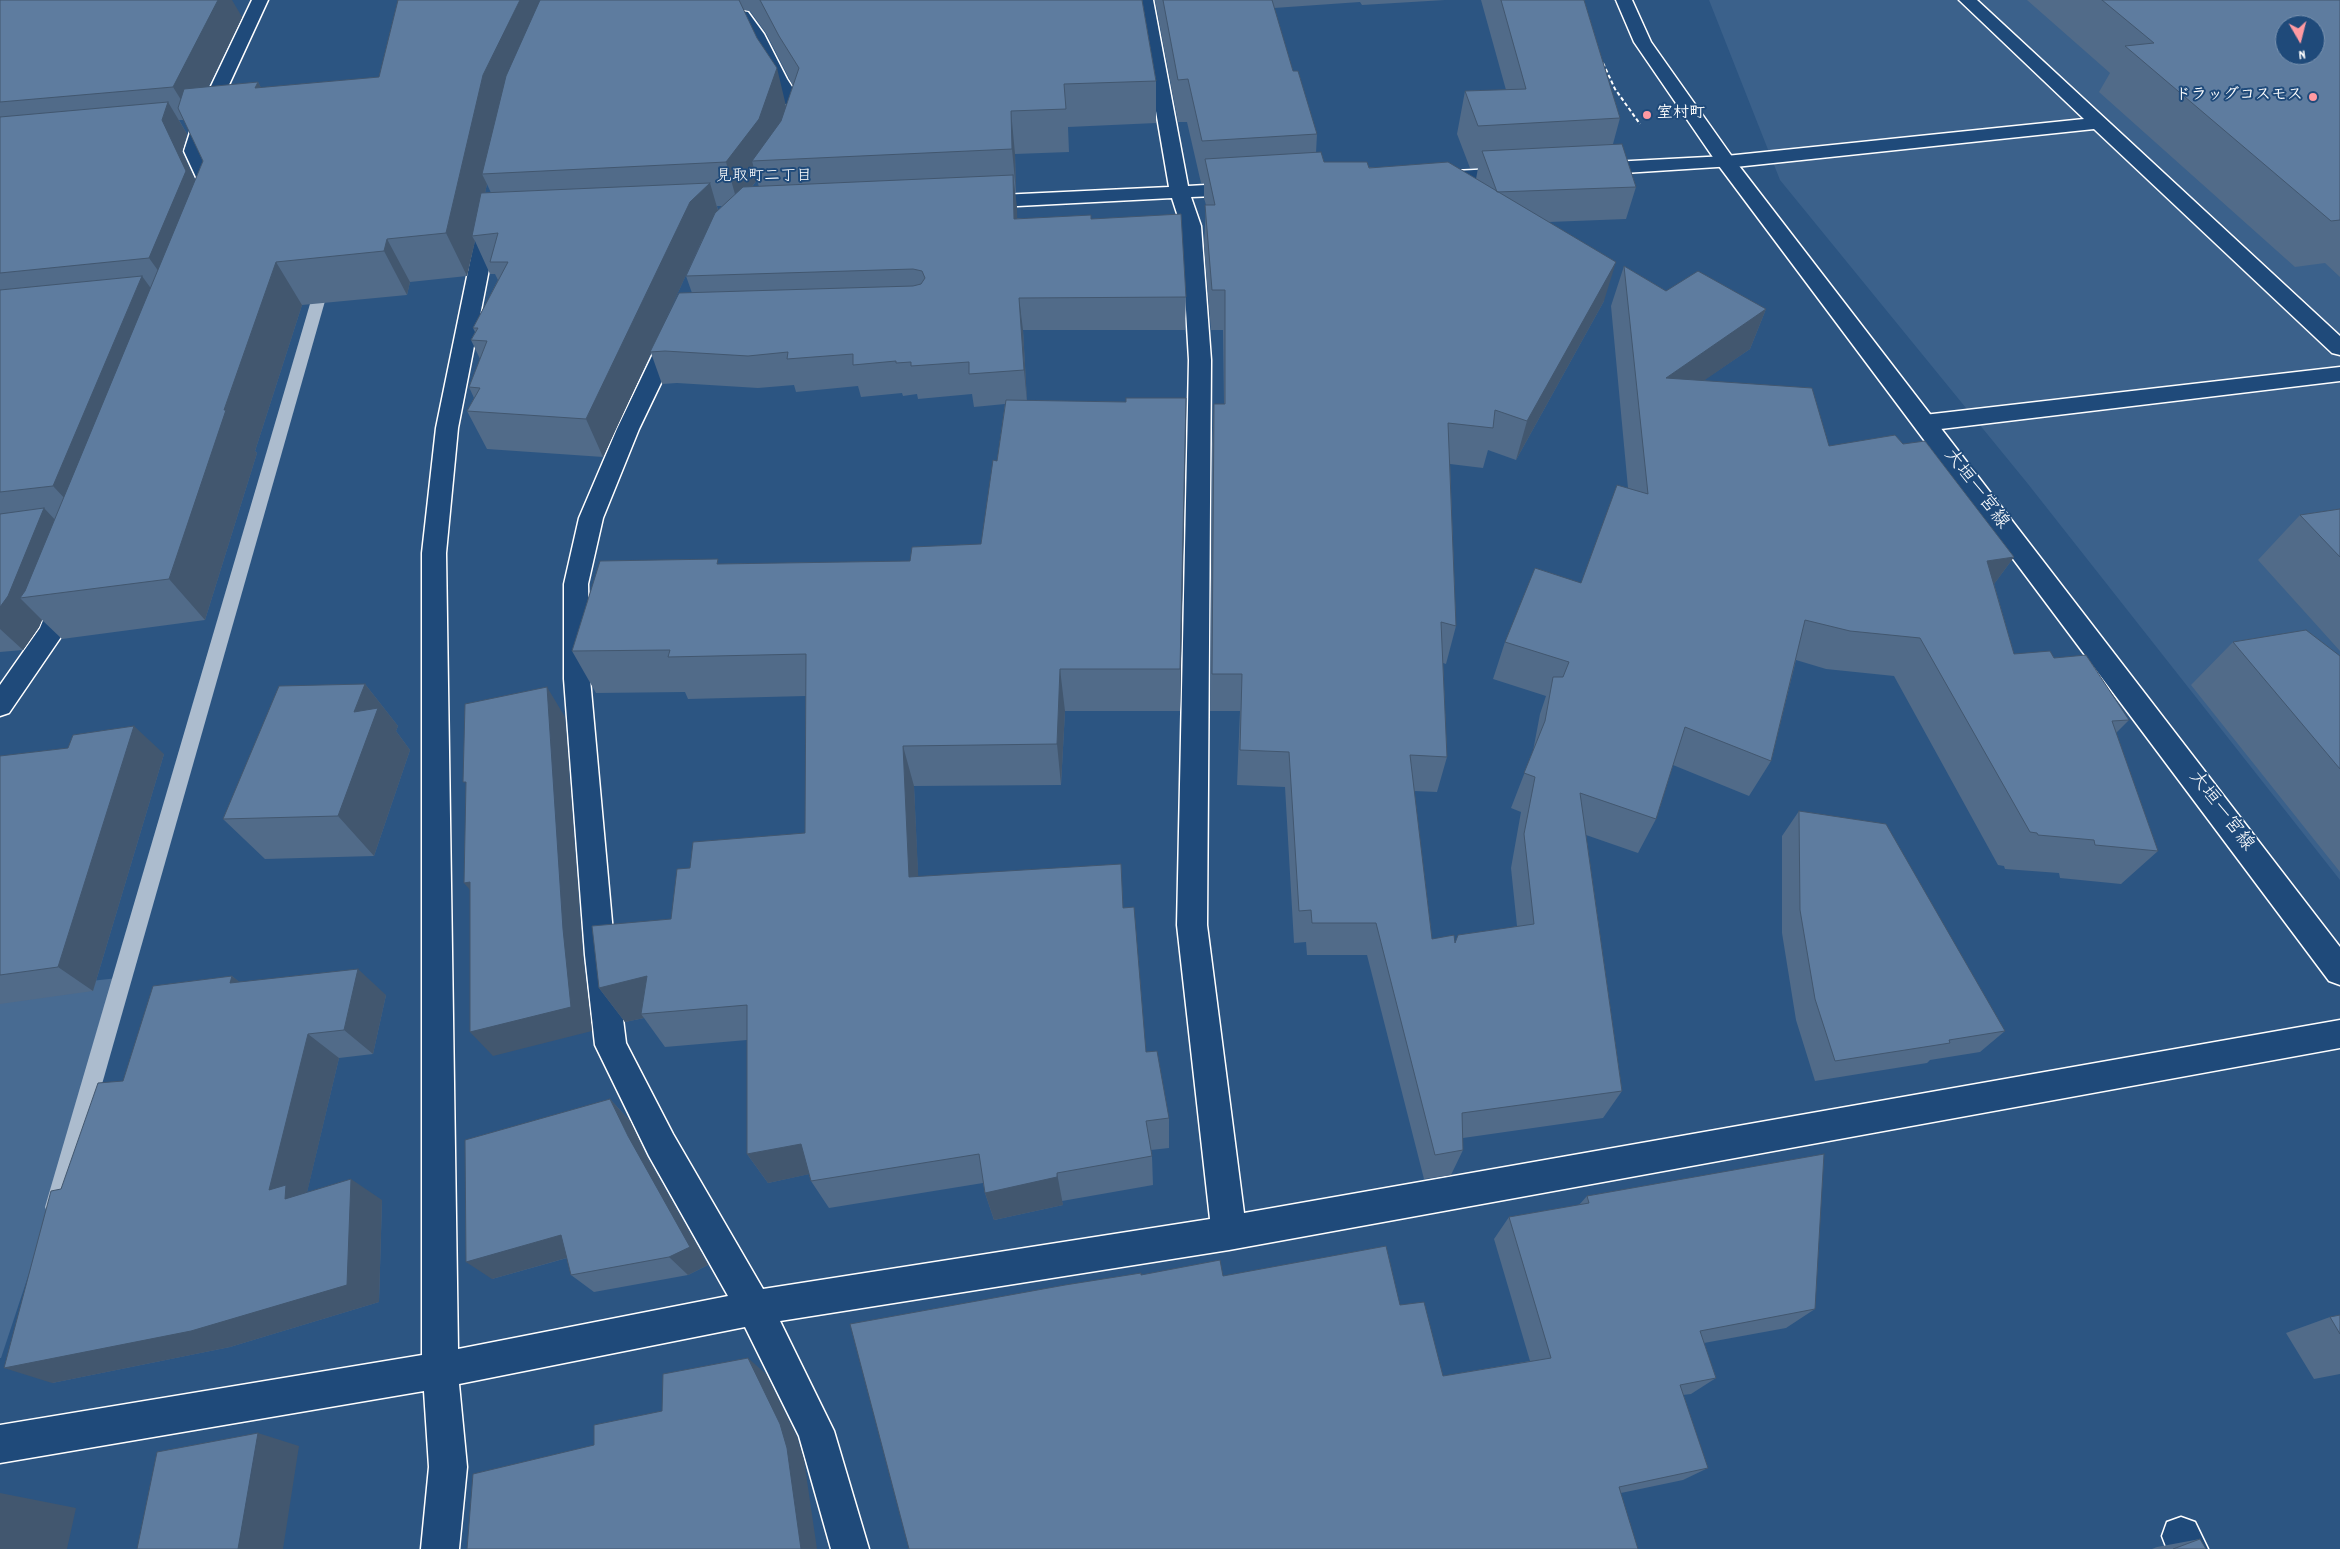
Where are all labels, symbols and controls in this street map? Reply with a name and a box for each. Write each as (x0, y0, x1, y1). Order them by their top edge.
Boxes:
north arrow (2275, 15, 2325, 65)
text: N (2297, 43, 2307, 64)
place label: ドラッグコスモス (2175, 87, 2303, 107)
marker: ドラッグコスモス (2307, 91, 2319, 103)
place label: 室村町 (1657, 105, 1705, 125)
marker: 室村町 (1641, 109, 1653, 121)
district label: 見取町二丁目 (716, 168, 812, 188)
street label: 大垣一宮線 (1937, 445, 2013, 535)
street label: 大垣一宮線 (2182, 767, 2258, 857)

